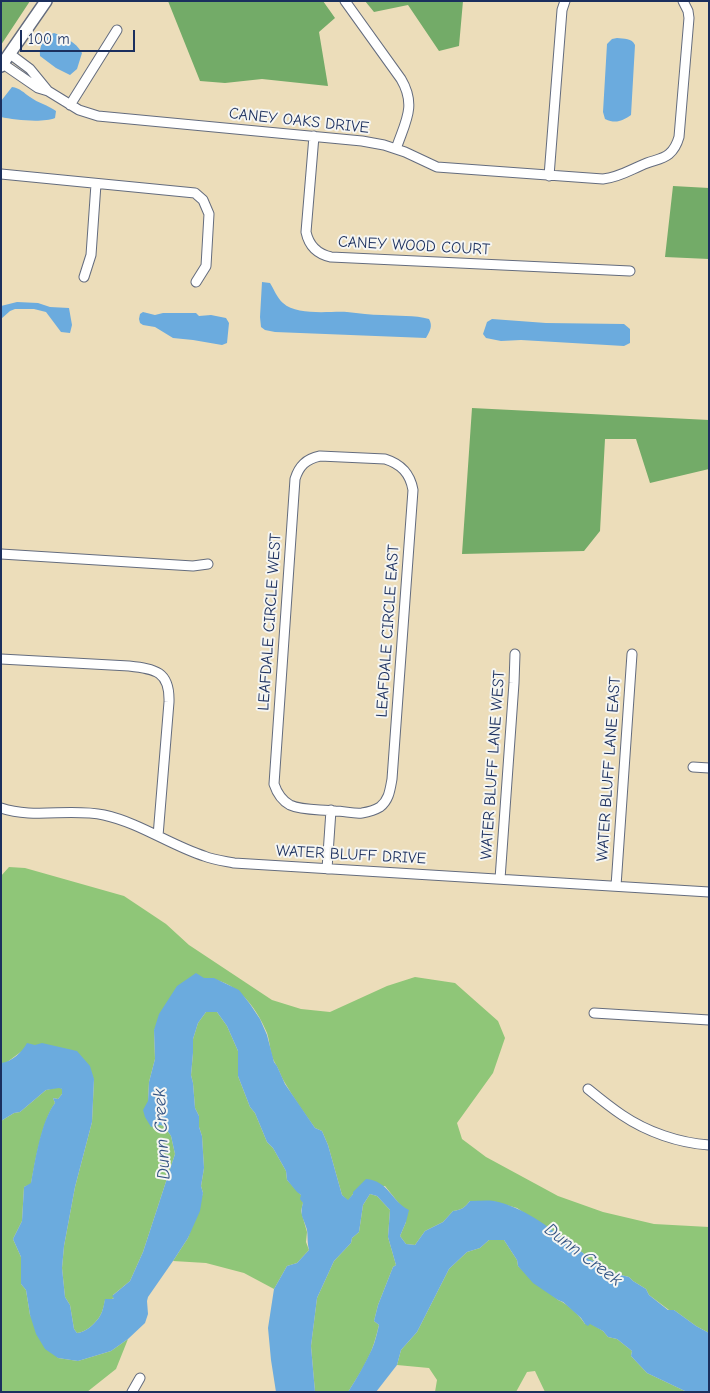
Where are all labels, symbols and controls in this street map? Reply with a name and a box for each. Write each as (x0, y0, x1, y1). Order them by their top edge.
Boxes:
scale bar (22, 20, 138, 52)
text: 100 m (28, 30, 70, 48)
street label: CANEY OAKS DRIVE (228, 104, 370, 138)
street label: CANEY WOOD COURT (337, 232, 491, 260)
street label: LEAFDALE CIRCLE WEST (254, 533, 286, 711)
street label: LEAFDALE CIRCLE EAST (372, 544, 404, 718)
street label: WATER BLUFF LANE WEST (477, 670, 509, 860)
street label: WATER BLUFF LANE EAST (593, 676, 625, 862)
street label: WATER BLUFF DRIVE (275, 841, 427, 869)
water label: Dunn Creek (149, 1088, 175, 1180)
water label: Dunn Creek (540, 1219, 626, 1291)

